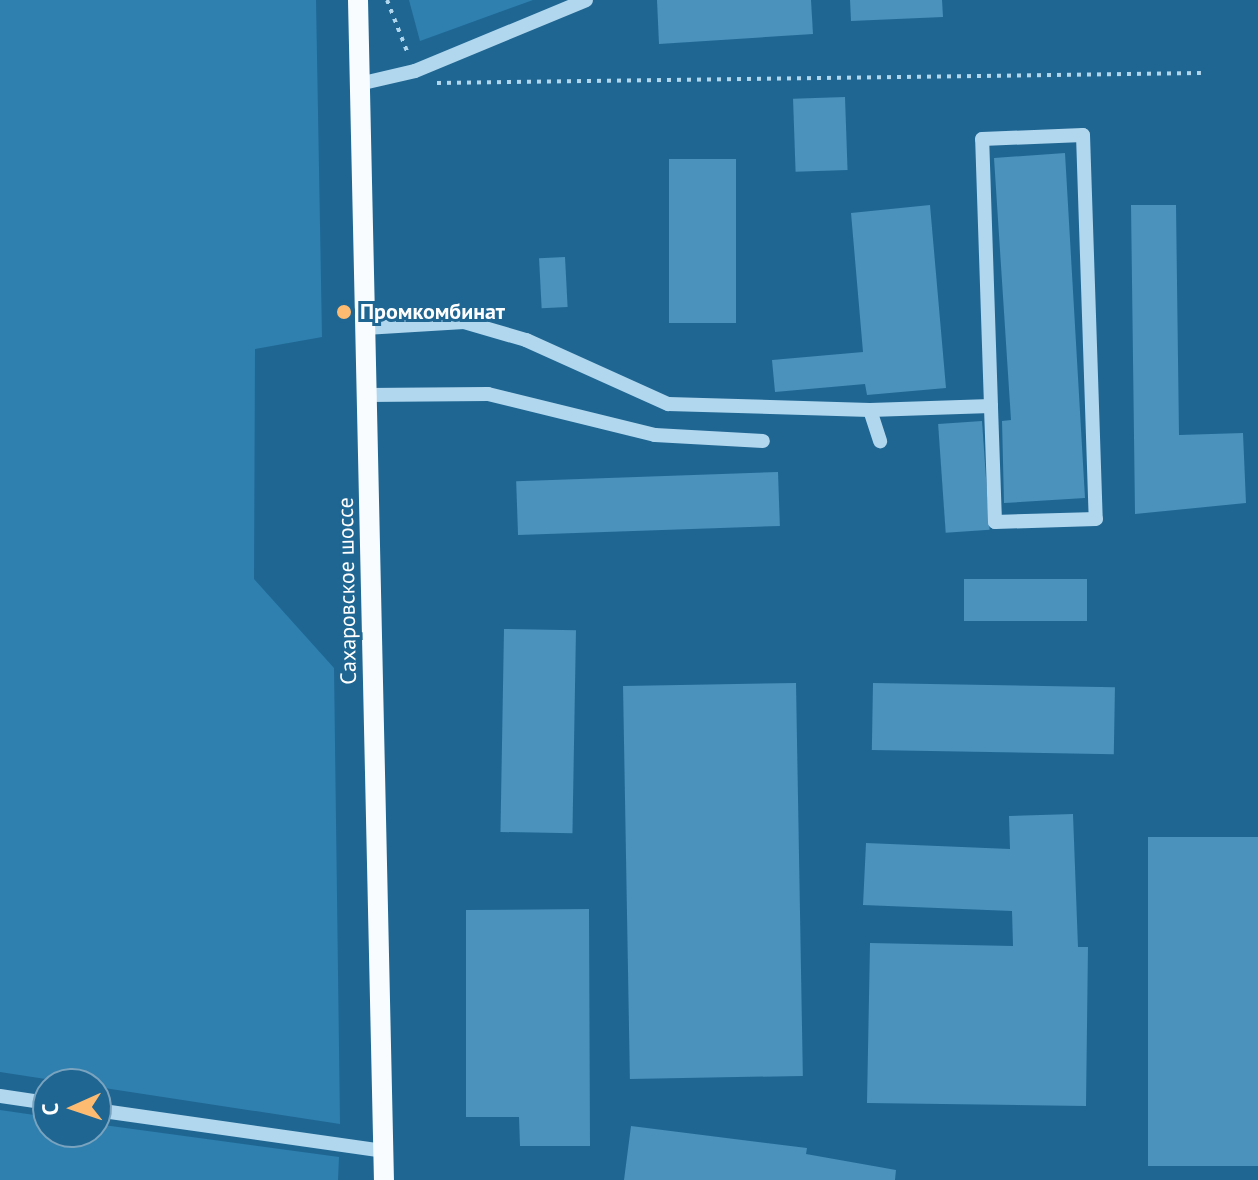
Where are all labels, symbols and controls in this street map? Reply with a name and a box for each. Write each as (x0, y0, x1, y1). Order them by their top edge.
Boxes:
place label: Промкомбинат (360, 299, 505, 325)
marker: Промкомбинат (335, 303, 353, 321)
street label: Сахаровское шоссе (332, 497, 362, 685)
north arrow (32, 1068, 112, 1148)
text: С (36, 1102, 64, 1116)

